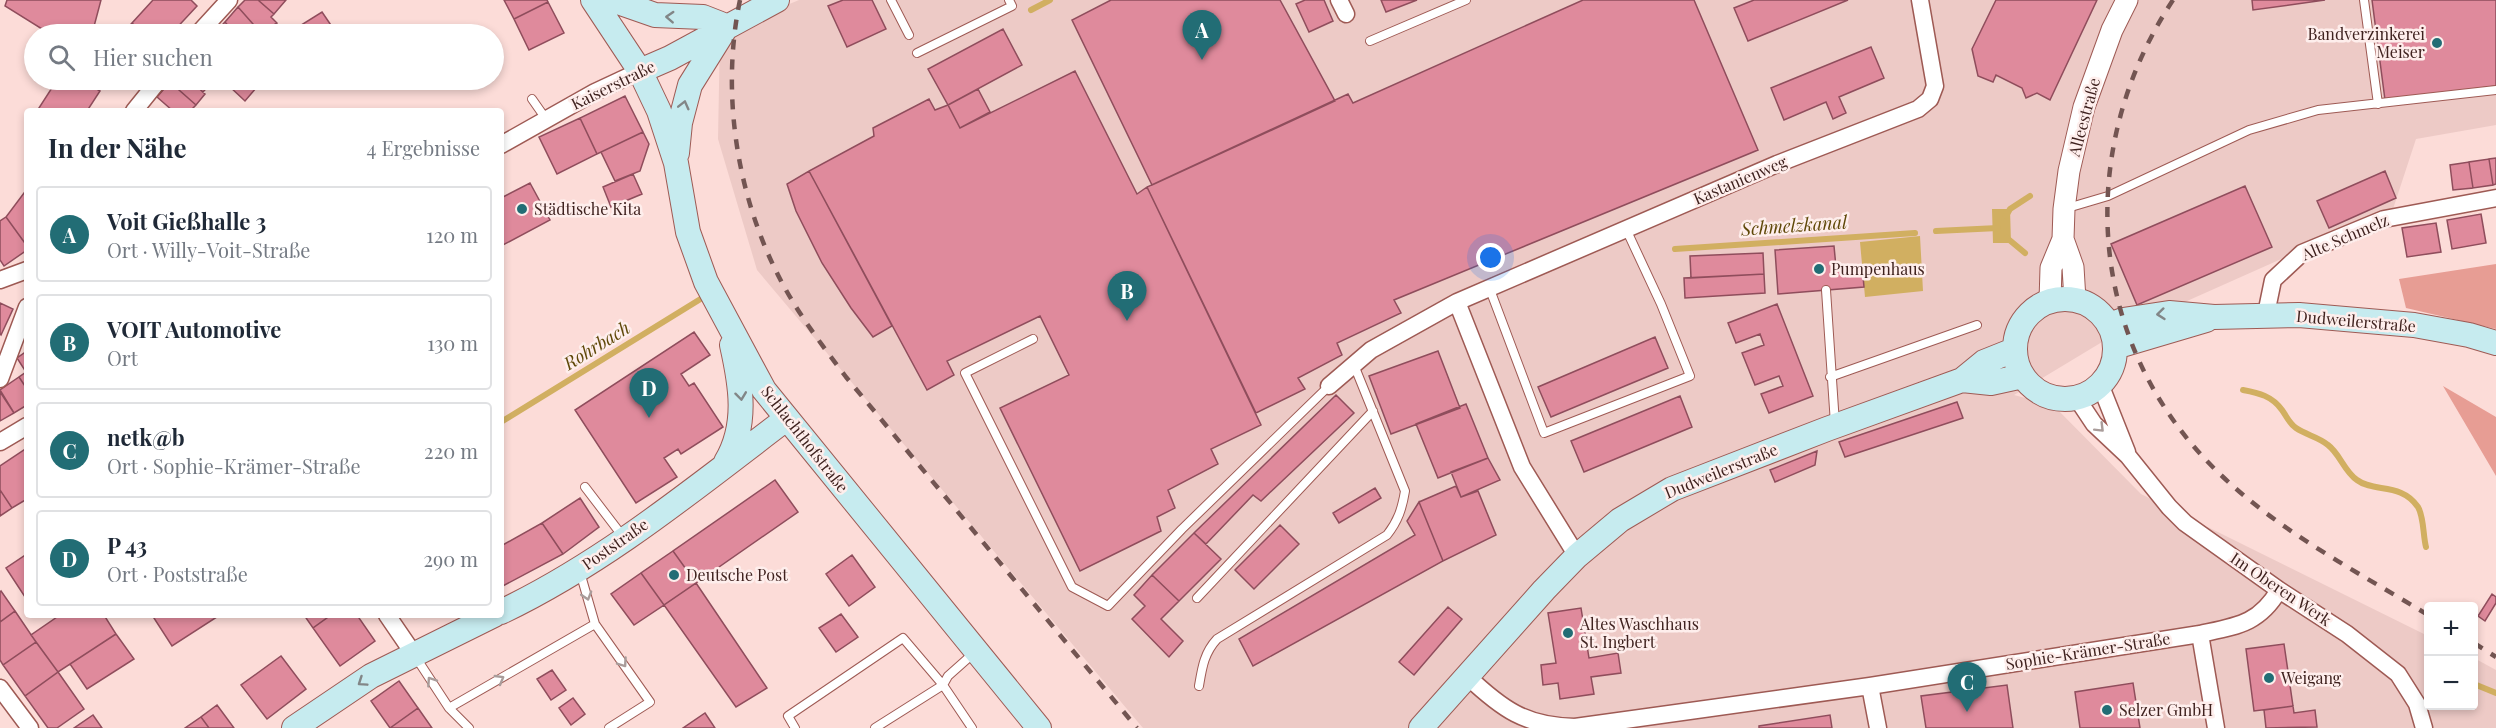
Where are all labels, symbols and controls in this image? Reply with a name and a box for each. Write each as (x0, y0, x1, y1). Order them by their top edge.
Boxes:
one-way arrow (665, 10, 674, 23)
pin: A (1182, 10, 1222, 60)
place label: Bandverzinkerei Meiser (2307, 23, 2425, 62)
search box (24, 24, 504, 90)
marker: Bandverzinkerei Meiser (2430, 36, 2444, 50)
icon: search (45, 41, 78, 74)
text: Hier suchen (93, 42, 213, 72)
street label: Kaiserstraße (567, 55, 658, 114)
street label: Alleestraße (2063, 75, 2104, 159)
one-way arrow (677, 100, 690, 110)
text: In der Nähe (48, 130, 187, 165)
text: 4 Ergebnisse (367, 134, 480, 161)
street label: Kastanienweg (1690, 150, 1790, 209)
place label: Städtische Kita (534, 198, 641, 219)
marker: Städtische Kita (515, 202, 529, 216)
text: Voit Gießhalle 3 (107, 206, 266, 236)
water label: Schmelzkanal (1739, 209, 1849, 241)
street label: Alte Schmelz (2297, 209, 2392, 265)
text: A (63, 221, 76, 248)
text: 120 m (426, 221, 478, 248)
text: Ort · Willy-Voit-Straße (107, 236, 310, 263)
your location (1476, 243, 1505, 272)
place label: Pumpenhaus (1831, 258, 1925, 279)
marker: Pumpenhaus (1812, 262, 1826, 276)
pin: B (1108, 272, 1146, 321)
street label: Dudweilerstraße (2295, 305, 2417, 336)
one-way arrow (2156, 308, 2165, 320)
text: VOIT Automotive (107, 314, 281, 344)
water label: Rohrbach (558, 315, 634, 375)
text: B (63, 329, 76, 356)
text: 130 m (427, 329, 478, 356)
text: Ort (107, 344, 138, 371)
pin: D (630, 368, 668, 418)
street label: Schlachthofstraße (757, 381, 854, 496)
one-way arrow (734, 391, 747, 401)
text: netk@b (107, 422, 185, 452)
one-way arrow (2093, 422, 2104, 432)
text: C (62, 437, 77, 464)
text: 220 m (424, 437, 478, 464)
street label: Dudweilerstraße (1661, 438, 1780, 503)
text: Ort · Sophie-Krämer-Straße (107, 452, 361, 479)
street label: Poststraße (578, 513, 652, 574)
text: P 43 (107, 530, 147, 560)
text: D (62, 545, 77, 572)
text: 290 m (424, 545, 478, 572)
street label: Im Oberen Werk (2227, 547, 2336, 630)
text: Ort · Poststraße (107, 560, 248, 587)
place label: Deutsche Post (686, 564, 788, 585)
marker: Deutsche Post (667, 568, 681, 582)
one-way arrow (580, 590, 592, 601)
map controls (2424, 602, 2478, 710)
button: + (2424, 602, 2478, 656)
place label: Altes Waschhaus St. Ingbert (1579, 613, 1699, 652)
marker: Altes Waschhaus St. Ingbert (1561, 626, 1575, 640)
street label: Sophie-Krämer-Straße (2004, 627, 2172, 674)
one-way arrow (616, 656, 627, 667)
button: − (2424, 656, 2478, 710)
pin: C (1948, 662, 1986, 712)
place label: Weigang (2280, 667, 2342, 688)
marker: Weigang (2262, 671, 2276, 685)
one-way arrow (358, 675, 369, 686)
one-way arrow (494, 675, 504, 686)
one-way arrow (427, 677, 438, 688)
place label: Selzer GmbH (2119, 699, 2213, 720)
marker: Selzer GmbH (2100, 703, 2114, 717)

